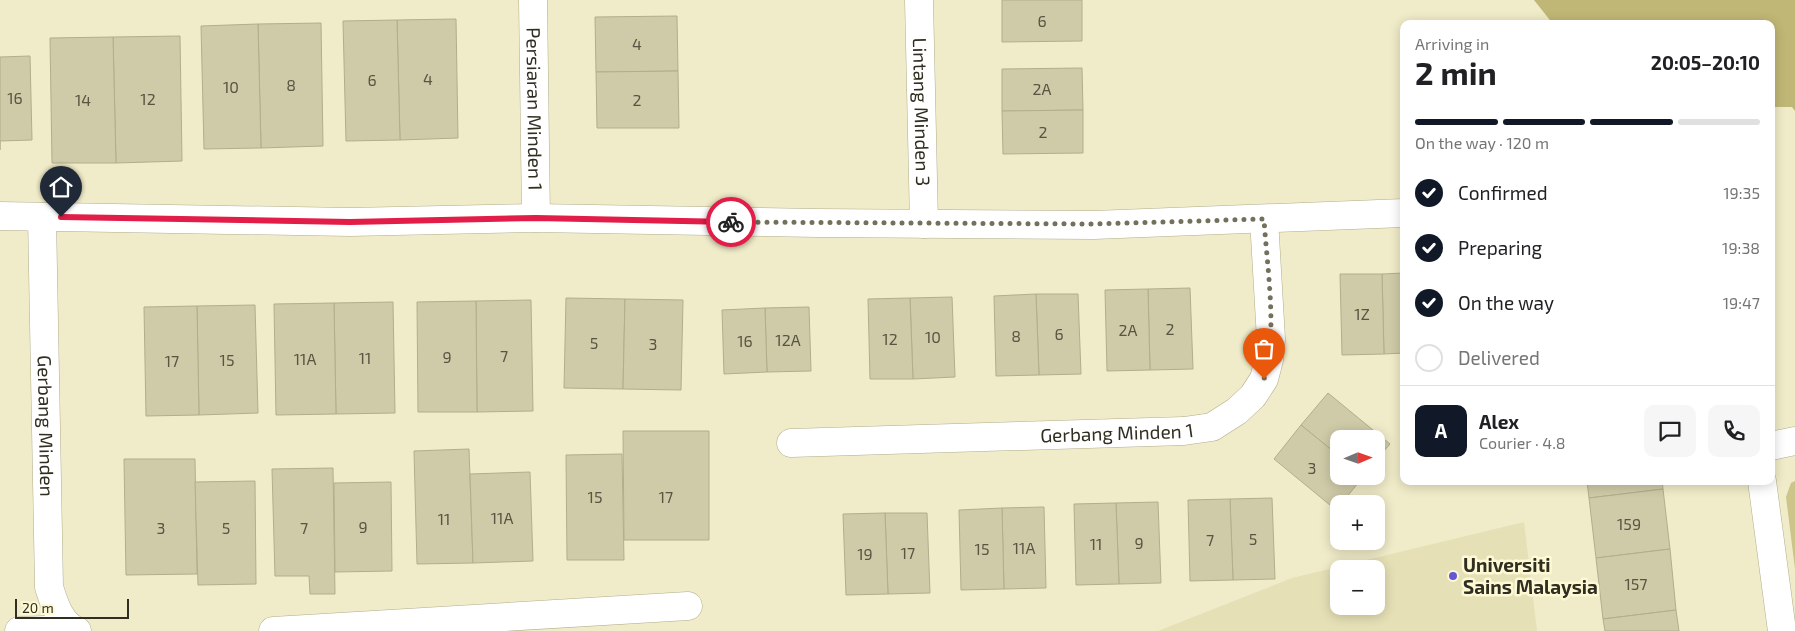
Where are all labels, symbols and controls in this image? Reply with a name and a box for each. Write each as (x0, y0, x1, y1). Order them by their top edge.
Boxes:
house number: 6 (1037, 11, 1047, 30)
street label: Persiaran Minden 1 (522, 27, 548, 191)
house number: 4 (632, 34, 642, 53)
text: Arriving in (1415, 34, 1489, 53)
street label: Lintang Minden 3 (909, 37, 935, 186)
text: 20:05–20:10 (1651, 51, 1760, 74)
text: 2 min (1415, 53, 1497, 91)
house number: 4 (423, 69, 433, 88)
house number: 6 (367, 70, 377, 89)
house number: 8 (286, 75, 296, 94)
house number: 10 (223, 77, 239, 96)
house number: 2A (1033, 79, 1052, 98)
house number: 16 (7, 88, 23, 107)
house number: 12 (140, 89, 156, 108)
house number: 14 (75, 90, 91, 109)
house number: 2 (633, 90, 642, 109)
house number: 2 (1039, 122, 1048, 141)
text: On the way · 120 m (1415, 133, 1549, 152)
pin (40, 166, 82, 217)
icon: home (47, 173, 75, 201)
icon: check (1415, 179, 1443, 207)
text: Confirmed (1458, 181, 1548, 204)
text: 19:35 (1723, 183, 1760, 202)
courier (706, 197, 756, 247)
icon: bike (717, 208, 745, 236)
icon: check (1415, 234, 1443, 262)
text: Preparing (1458, 236, 1542, 259)
text: 19:38 (1722, 238, 1760, 257)
icon: check (1415, 289, 1443, 317)
text: On the way (1458, 291, 1554, 314)
text: 19:47 (1723, 293, 1760, 312)
house number: 1Z (1354, 304, 1370, 323)
house number: 2 (1166, 319, 1175, 338)
house number: 2A (1119, 320, 1138, 339)
house number: 6 (1054, 324, 1064, 343)
house number: 8 (1011, 326, 1021, 345)
house number: 10 (925, 327, 941, 346)
pin (1243, 328, 1285, 379)
house number: 12 (882, 329, 898, 348)
house number: 12A (775, 330, 801, 349)
house number: 16 (737, 331, 753, 350)
house number: 5 (590, 333, 598, 352)
house number: 3 (649, 334, 657, 353)
icon: bag (1250, 335, 1278, 363)
house number: 7 (500, 346, 508, 365)
text: Delivered (1458, 346, 1540, 369)
house number: 9 (442, 347, 452, 366)
house number: 11 (359, 348, 371, 367)
house number: 11A (294, 349, 316, 368)
house number: 15 (220, 350, 234, 369)
house number: 17 (165, 351, 179, 370)
street label: Gerbang Minden (34, 355, 59, 497)
button: chat (1644, 405, 1696, 457)
button: phone (1708, 405, 1760, 457)
text: Alex (1479, 410, 1519, 433)
street label: Gerbang Minden 1 (1040, 418, 1195, 446)
text: A (1435, 419, 1447, 442)
north arrow (1330, 430, 1385, 485)
map controls (1330, 430, 1385, 615)
text: Courier · 4.8 (1479, 433, 1566, 452)
house number: 3 (1308, 458, 1316, 477)
house number: 15 (588, 487, 602, 506)
house number: 17 (659, 487, 673, 506)
button: + (1330, 495, 1385, 550)
house number: 11A (491, 508, 513, 527)
house number: 11 (438, 509, 450, 528)
house number: 159 (1617, 514, 1641, 533)
house number: 9 (358, 517, 368, 536)
house number: 3 (157, 518, 165, 537)
house number: 5 (222, 518, 230, 537)
house number: 7 (300, 518, 308, 537)
house number: 5 (1249, 529, 1257, 548)
house number: 7 (1206, 530, 1214, 549)
house number: 9 (1134, 533, 1144, 552)
house number: 11 (1090, 534, 1102, 553)
house number: 11A (1013, 538, 1035, 557)
house number: 15 (975, 539, 989, 558)
house number: 17 (901, 543, 915, 562)
house number: 19 (857, 544, 873, 563)
place label: Universiti Sains Malaysia (1463, 553, 1598, 599)
button: − (1330, 560, 1385, 615)
marker: Universiti Sains Malaysia (1447, 570, 1459, 582)
house number: 157 (1624, 574, 1648, 593)
scale bar (15, 596, 129, 619)
text: 20 m (22, 599, 54, 616)

